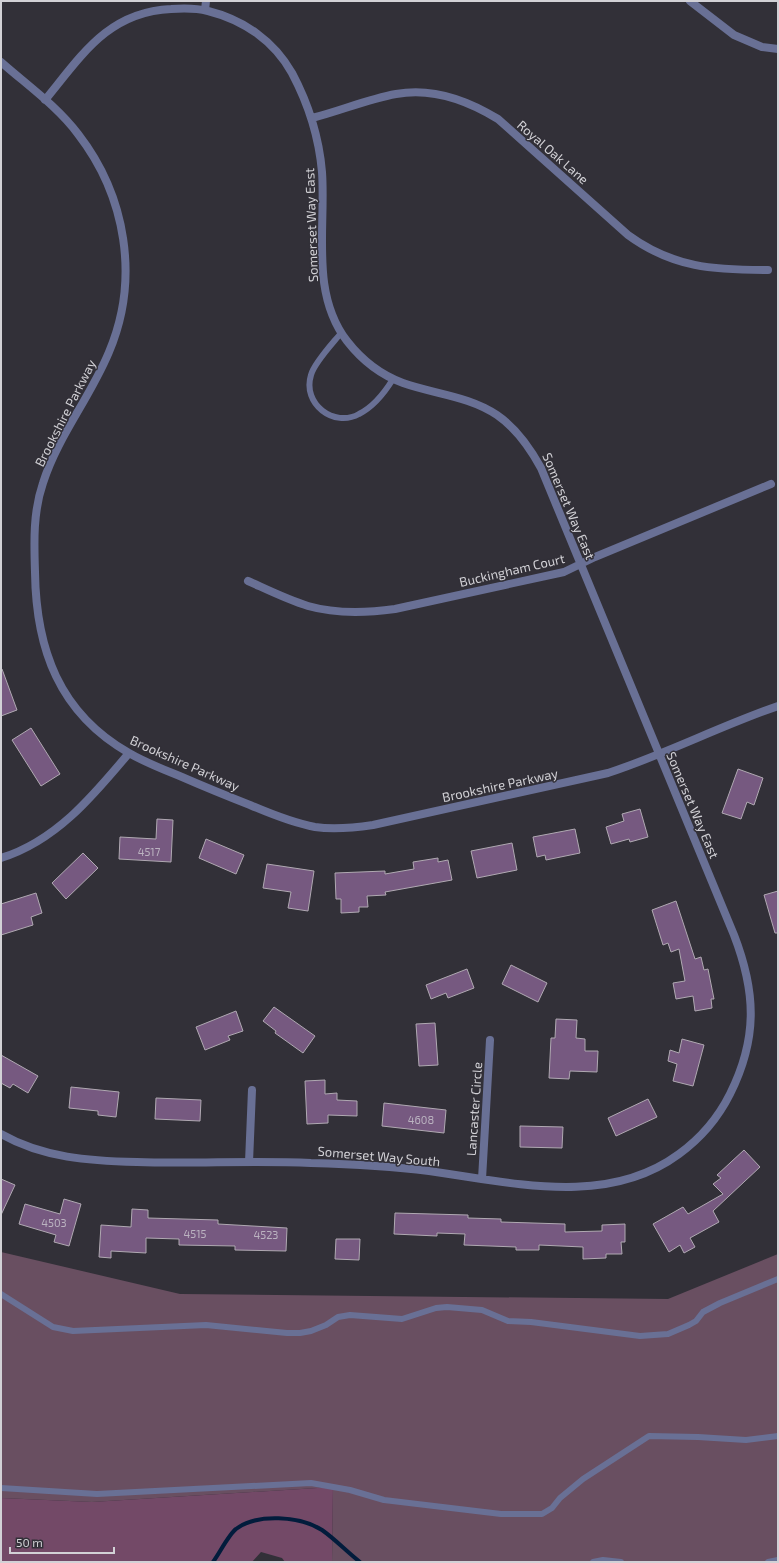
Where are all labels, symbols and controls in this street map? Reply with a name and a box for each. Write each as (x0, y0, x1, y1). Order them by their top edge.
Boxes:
street label: Royal Oak Lane (514, 117, 592, 187)
street label: Somerset Way East (301, 168, 321, 282)
street label: Brookshire Parkway (31, 357, 99, 469)
street label: Somerset Way East (539, 450, 599, 562)
street label: Buckingham Court (458, 550, 566, 590)
street label: Brookshire Parkway (128, 732, 242, 794)
street label: Somerset Way East (663, 749, 723, 861)
street label: Brookshire Parkway (441, 765, 560, 805)
house number: 4517 (138, 845, 161, 858)
street label: Lancaster Circle (463, 1061, 485, 1157)
house number: 4608 (408, 1113, 434, 1126)
street label: Somerset Way South (317, 1143, 441, 1169)
house number: 4503 (41, 1216, 67, 1229)
house number: 4515 (184, 1227, 207, 1240)
house number: 4523 (254, 1228, 278, 1241)
scale bar (10, 1529, 114, 1555)
text: 50 m (16, 1535, 43, 1549)

